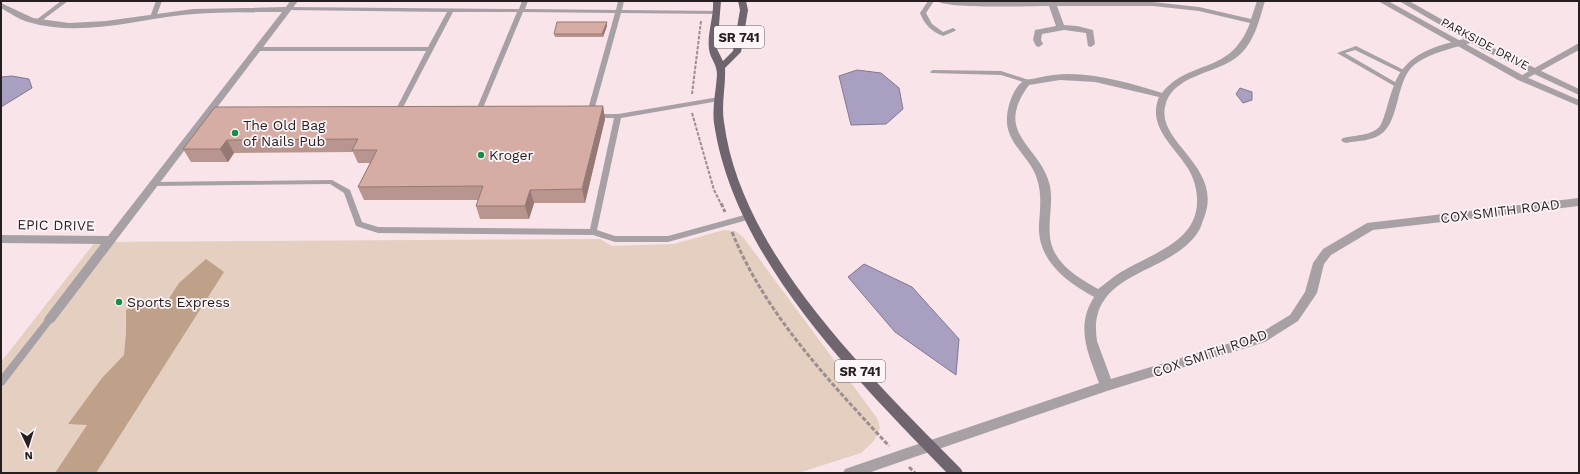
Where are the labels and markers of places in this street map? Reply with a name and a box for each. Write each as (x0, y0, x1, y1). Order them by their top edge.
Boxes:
place label: The Old Bag of Nails Pub (243, 117, 326, 149)
marker: The Old Bag of Nails Pub (230, 128, 240, 138)
place label: Kroger (489, 147, 534, 163)
marker: Kroger (476, 150, 486, 160)
place label: Sports Express (127, 294, 230, 310)
marker: Sports Express (114, 297, 124, 307)

